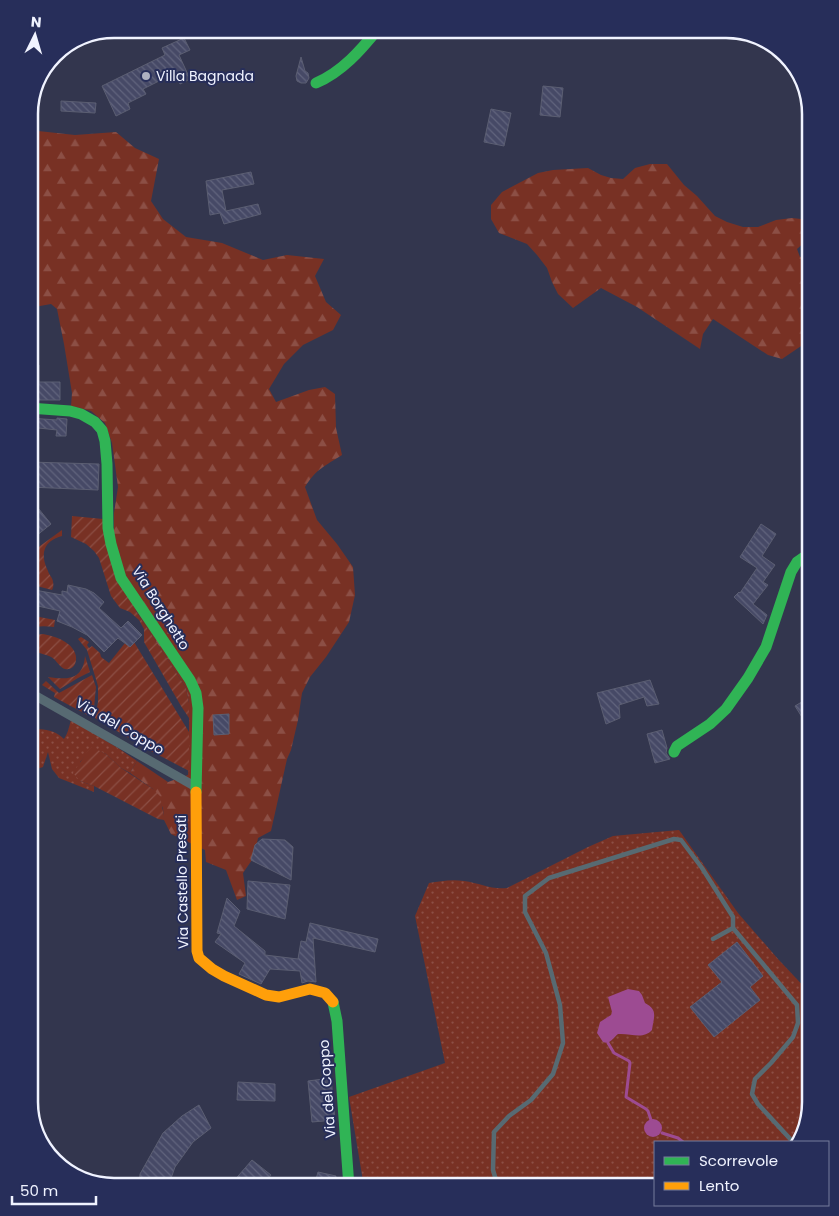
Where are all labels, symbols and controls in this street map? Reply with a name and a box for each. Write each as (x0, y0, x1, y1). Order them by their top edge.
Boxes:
north arrow (10, 10, 60, 60)
text: N (30, 12, 42, 32)
place label: Villa Bagnada (156, 66, 254, 86)
marker: Villa Bagnada (140, 70, 152, 82)
street label: Via Borghetto (127, 562, 195, 654)
street label: Via del Coppo (72, 693, 168, 759)
street label: Via Castello Presati (171, 815, 193, 949)
street label: Via del Coppo (314, 1039, 340, 1139)
legend (654, 1141, 829, 1206)
text: Scorrevole (699, 1150, 778, 1171)
scale bar (12, 1174, 96, 1206)
text: Lento (699, 1175, 739, 1196)
text: 50 m (20, 1180, 58, 1201)

